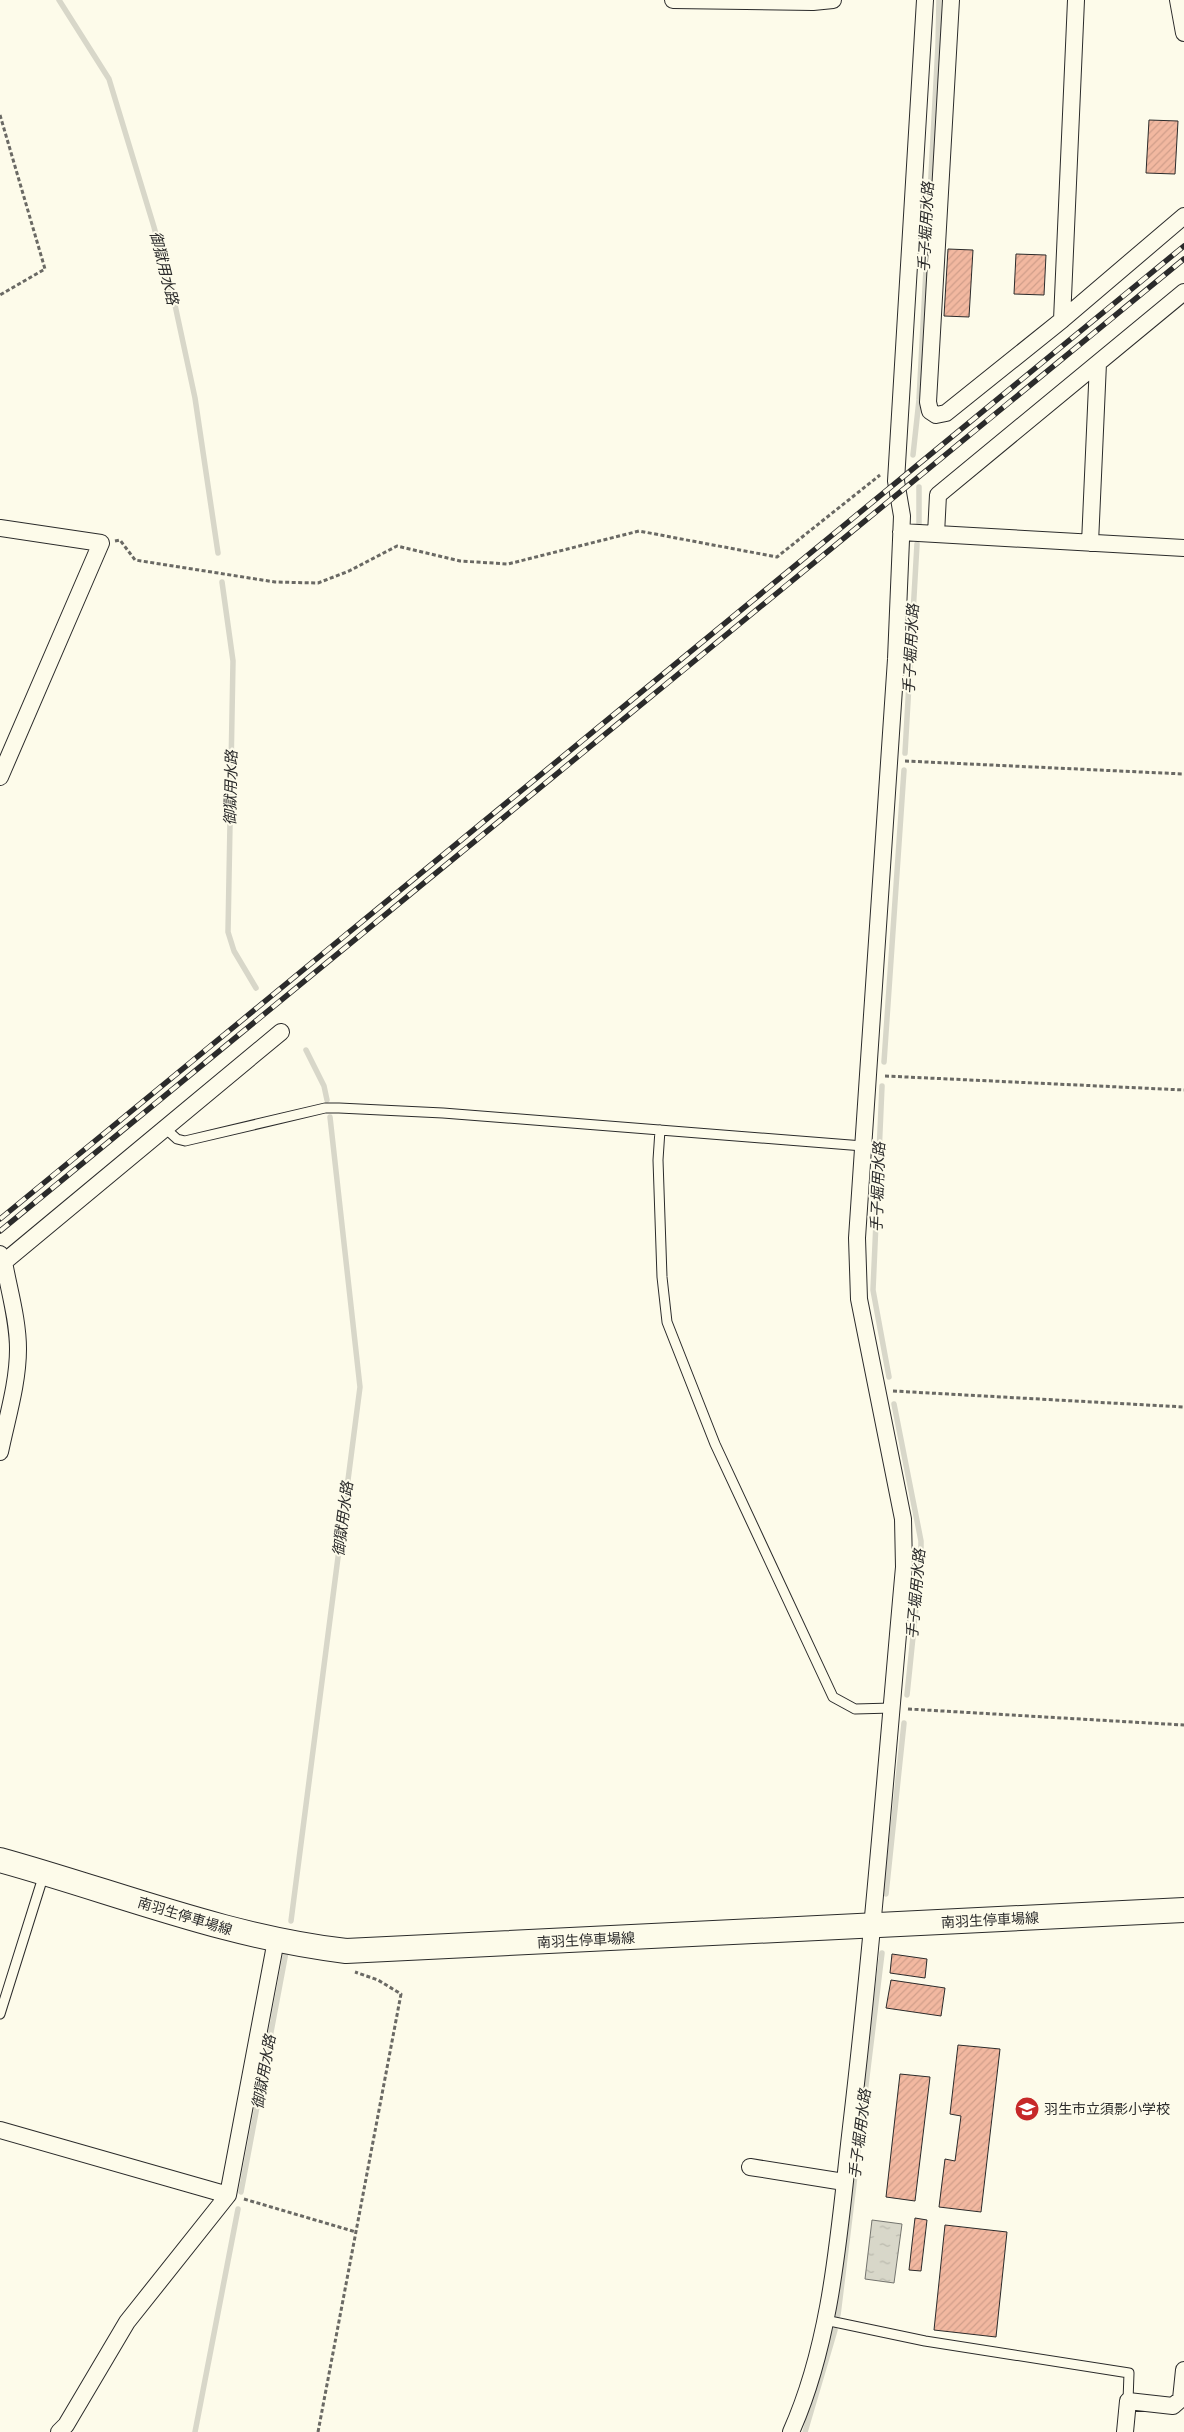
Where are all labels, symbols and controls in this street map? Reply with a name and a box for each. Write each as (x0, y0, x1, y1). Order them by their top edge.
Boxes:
water label: 手子堀用水路 (912, 179, 937, 272)
water label: 御獄用水路 (146, 229, 185, 308)
water label: 手子堀用水路 (897, 601, 922, 694)
water label: 御獄用水路 (218, 748, 241, 826)
water label: 手子堀用水路 (864, 1140, 889, 1232)
water label: 御獄用水路 (327, 1478, 357, 1557)
water label: 手子堀用水路 (900, 1546, 929, 1640)
street label: 南羽生停車場線 (136, 1891, 235, 1939)
street label: 南羽生停車場線 (940, 1906, 1039, 1932)
street label: 南羽生停車場線 (536, 1926, 635, 1952)
water label: 御獄用水路 (246, 2031, 280, 2111)
water label: 手子堀用水路 (843, 2086, 875, 2180)
school or university icon: 羽生市立須影小学校 (1014, 2096, 1040, 2122)
place label: 羽生市立須影小学校 (1044, 2098, 1170, 2118)

